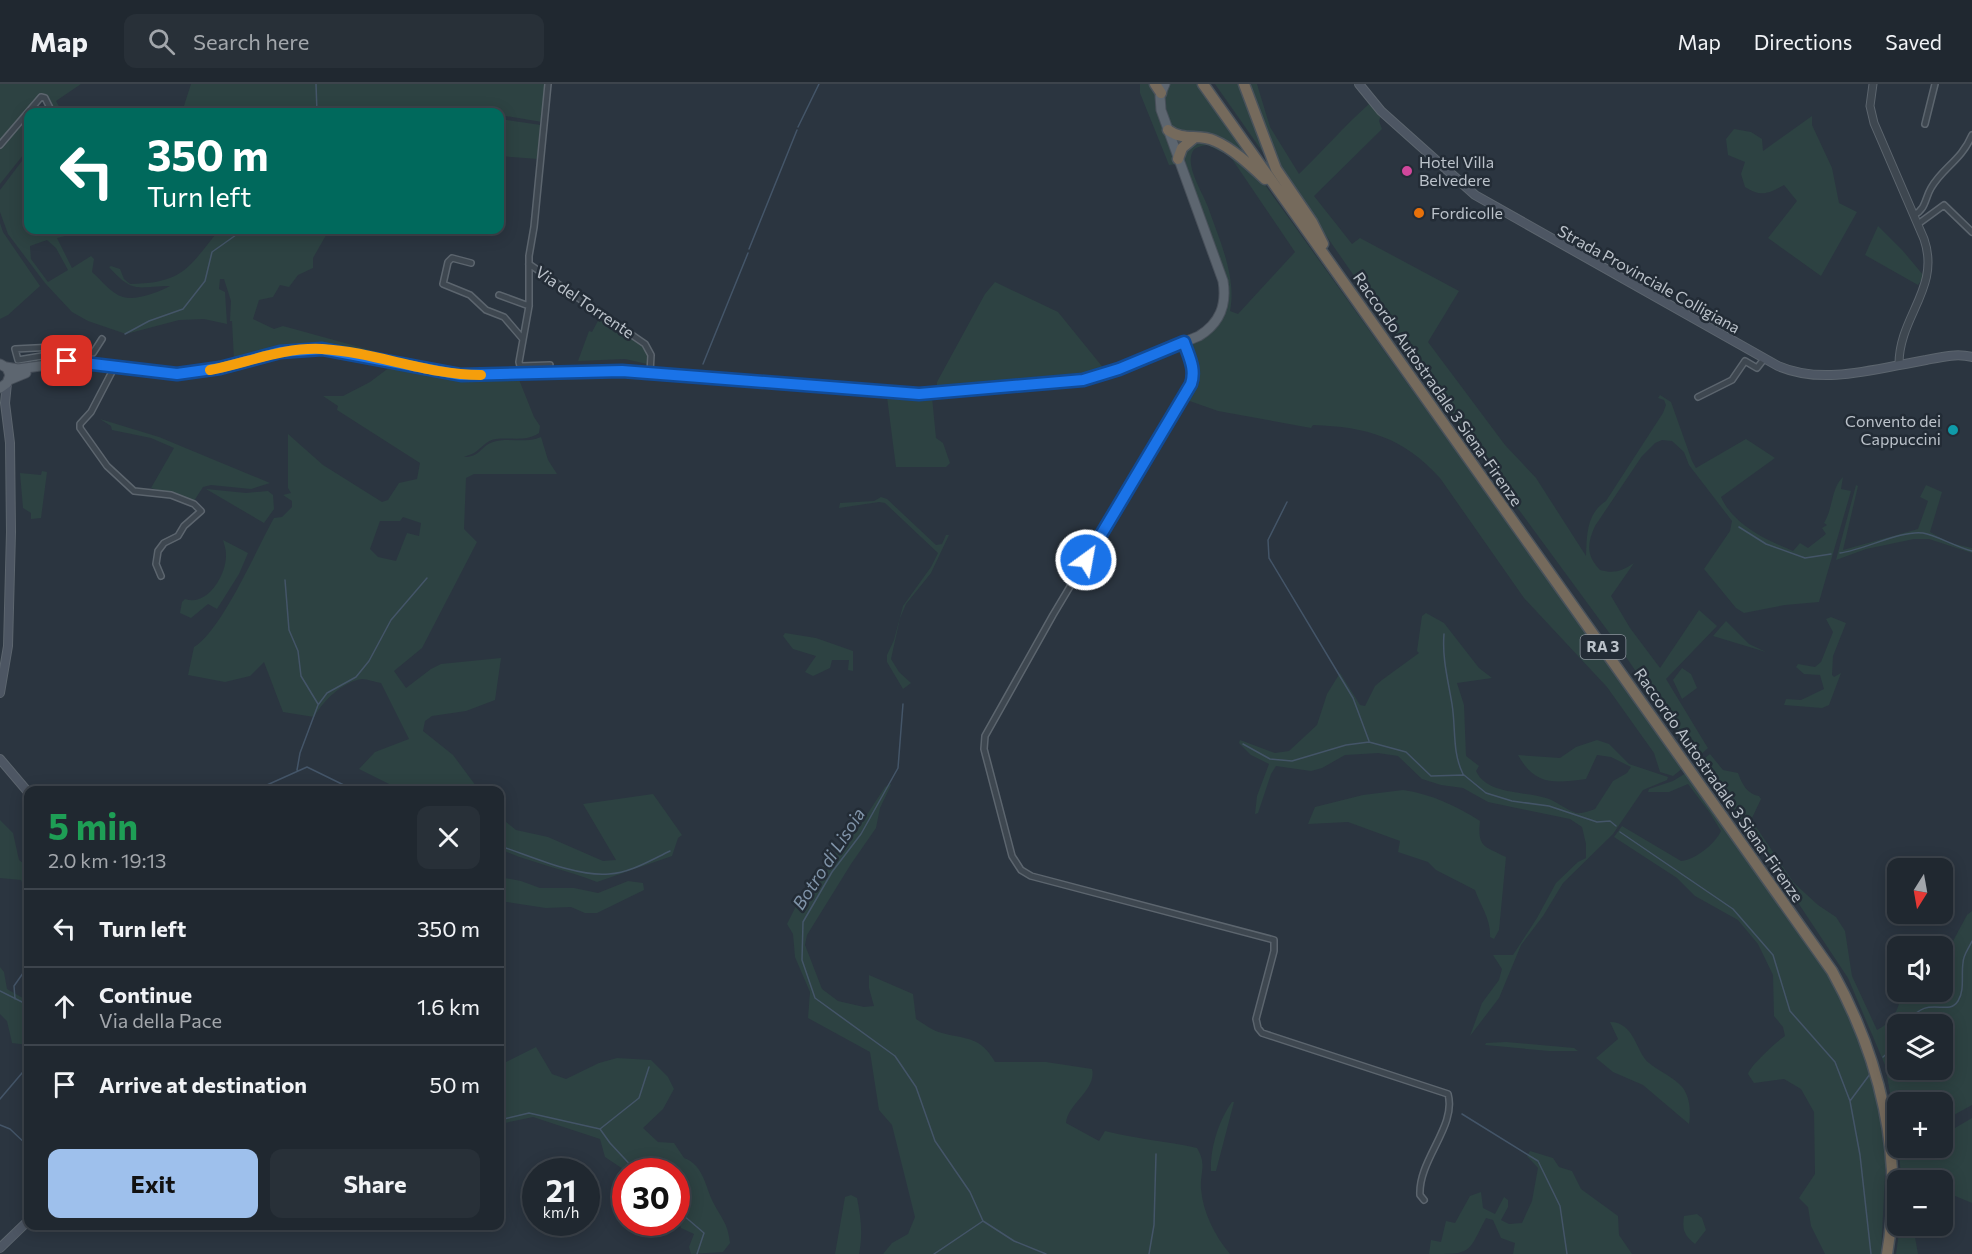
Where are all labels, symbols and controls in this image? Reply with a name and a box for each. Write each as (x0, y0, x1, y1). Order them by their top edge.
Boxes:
search box (124, 14, 544, 68)
text: Map (30, 24, 88, 58)
icon: search (145, 25, 178, 58)
text: Search here (193, 28, 309, 55)
text: Map (1678, 29, 1721, 54)
text: Directions (1754, 29, 1852, 54)
text: Saved (1885, 29, 1942, 54)
text: 350 m (147, 128, 269, 180)
icon: left (48, 132, 126, 210)
place label: Hotel Villa Belvedere (1419, 152, 1494, 189)
marker: Hotel Villa Belvedere (1400, 164, 1414, 178)
text: Turn left (147, 180, 251, 213)
place label: Fordicolle (1431, 203, 1503, 222)
marker: Fordicolle (1412, 206, 1426, 220)
street label: Strada Provinciale Colligiana (1555, 220, 1744, 337)
street label: Via del Torrente (532, 262, 638, 342)
street label: Raccordo Autostradale 3 Siena-Firenze (1350, 268, 1527, 509)
pin (41, 335, 92, 386)
icon: arrive (50, 344, 83, 377)
place label: Convento dei Cappuccini (1845, 411, 1941, 448)
marker: Convento dei Cappuccini (1946, 423, 1960, 437)
position arrow (1054, 528, 1118, 592)
road number: RA 3 (1580, 635, 1626, 659)
street label: Raccordo Autostradale 3 Siena-Firenze (1631, 664, 1808, 905)
text: 5 min (48, 803, 138, 847)
water label: Botro di Lisoia (787, 803, 869, 913)
button: close (417, 806, 480, 869)
text: 2.0 km · 19:13 (48, 848, 166, 872)
north arrow (1887, 858, 1953, 924)
map controls (1887, 858, 1953, 1236)
icon: left (48, 912, 81, 945)
text: Turn left (99, 915, 186, 942)
text: 350 m (417, 915, 480, 942)
button: sound (1887, 936, 1953, 1002)
text: Continue (99, 981, 192, 1008)
icon: ahead (48, 990, 81, 1023)
text: 1.6 km (417, 993, 480, 1020)
text: Via della Pace (99, 1008, 222, 1032)
button: layers (1887, 1014, 1953, 1080)
icon: arrive (48, 1068, 81, 1101)
text: Arrive at destination (99, 1071, 307, 1098)
text: 50 m (430, 1071, 480, 1098)
button: + (1887, 1092, 1953, 1158)
button: Exit (48, 1149, 258, 1218)
button: Share (270, 1149, 480, 1218)
speed limit sign: 30 (612, 1158, 690, 1236)
button: − (1887, 1170, 1953, 1236)
text: 21 (546, 1171, 576, 1208)
text: km/h (543, 1203, 579, 1221)

